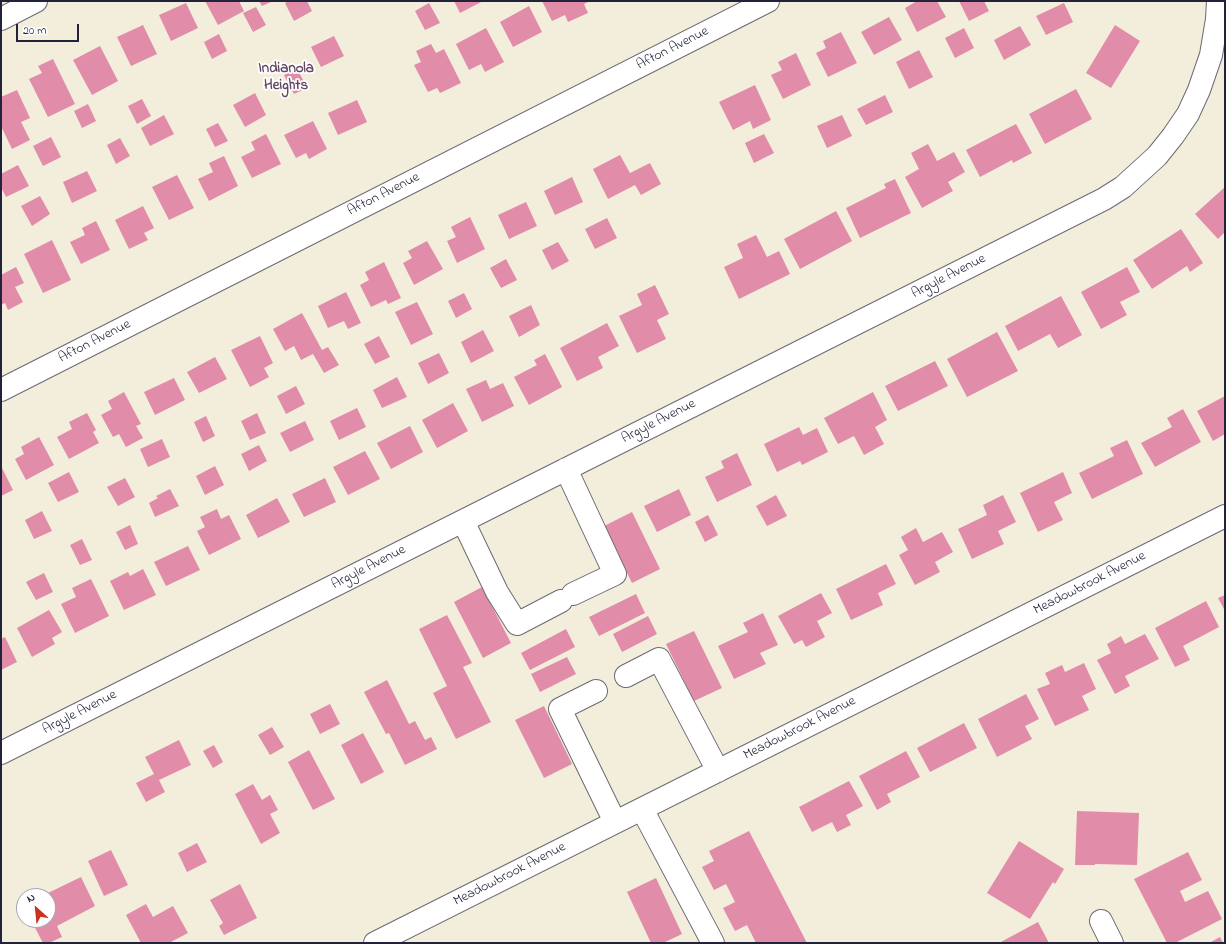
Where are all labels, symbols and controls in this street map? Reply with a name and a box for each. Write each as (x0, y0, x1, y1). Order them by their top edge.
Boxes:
scale bar (18, 16, 81, 42)
text: 20 m (23, 22, 46, 40)
street label: Afton Avenue (634, 24, 712, 74)
district label: Indianola Heights (258, 61, 314, 96)
street label: Afton Avenue (345, 170, 423, 220)
street label: Argyle Avenue (909, 251, 989, 303)
street label: Afton Avenue (56, 317, 134, 367)
street label: Argyle Avenue (619, 396, 699, 448)
street label: Argyle Avenue (329, 542, 409, 594)
street label: Meadowbrook Avenue (1031, 548, 1149, 620)
street label: Argyle Avenue (40, 687, 120, 739)
street label: Meadowbrook Avenue (741, 693, 859, 765)
street label: Meadowbrook Avenue (451, 839, 569, 911)
north arrow (16, 888, 56, 928)
text: N (24, 889, 38, 907)

